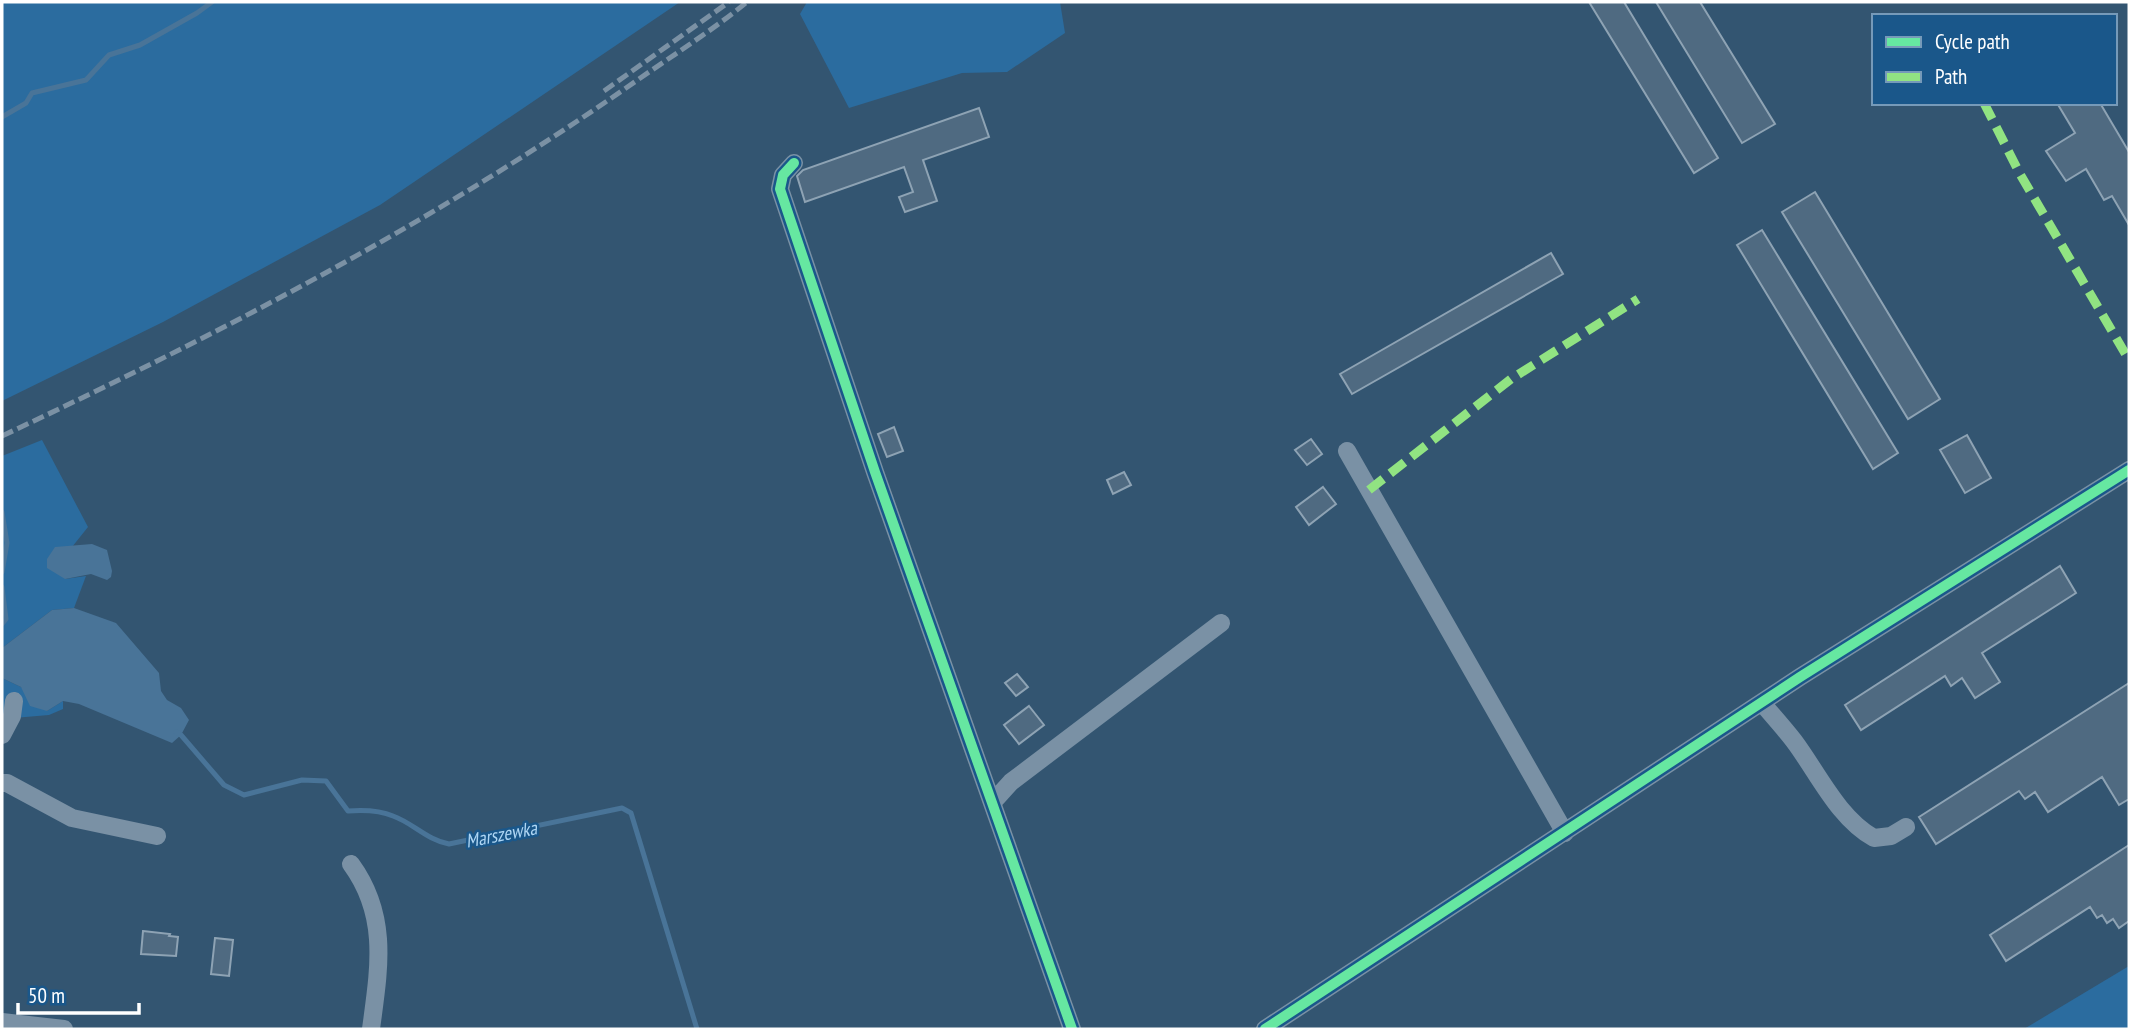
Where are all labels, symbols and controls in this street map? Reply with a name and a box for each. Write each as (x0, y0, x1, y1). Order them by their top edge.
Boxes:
legend (1872, 14, 2117, 105)
text: Cycle path (1935, 28, 2010, 55)
text: Path (1935, 63, 1967, 90)
water label: Marszewka (463, 815, 540, 853)
scale bar (18, 972, 138, 1016)
text: 50 m (28, 982, 65, 1009)

